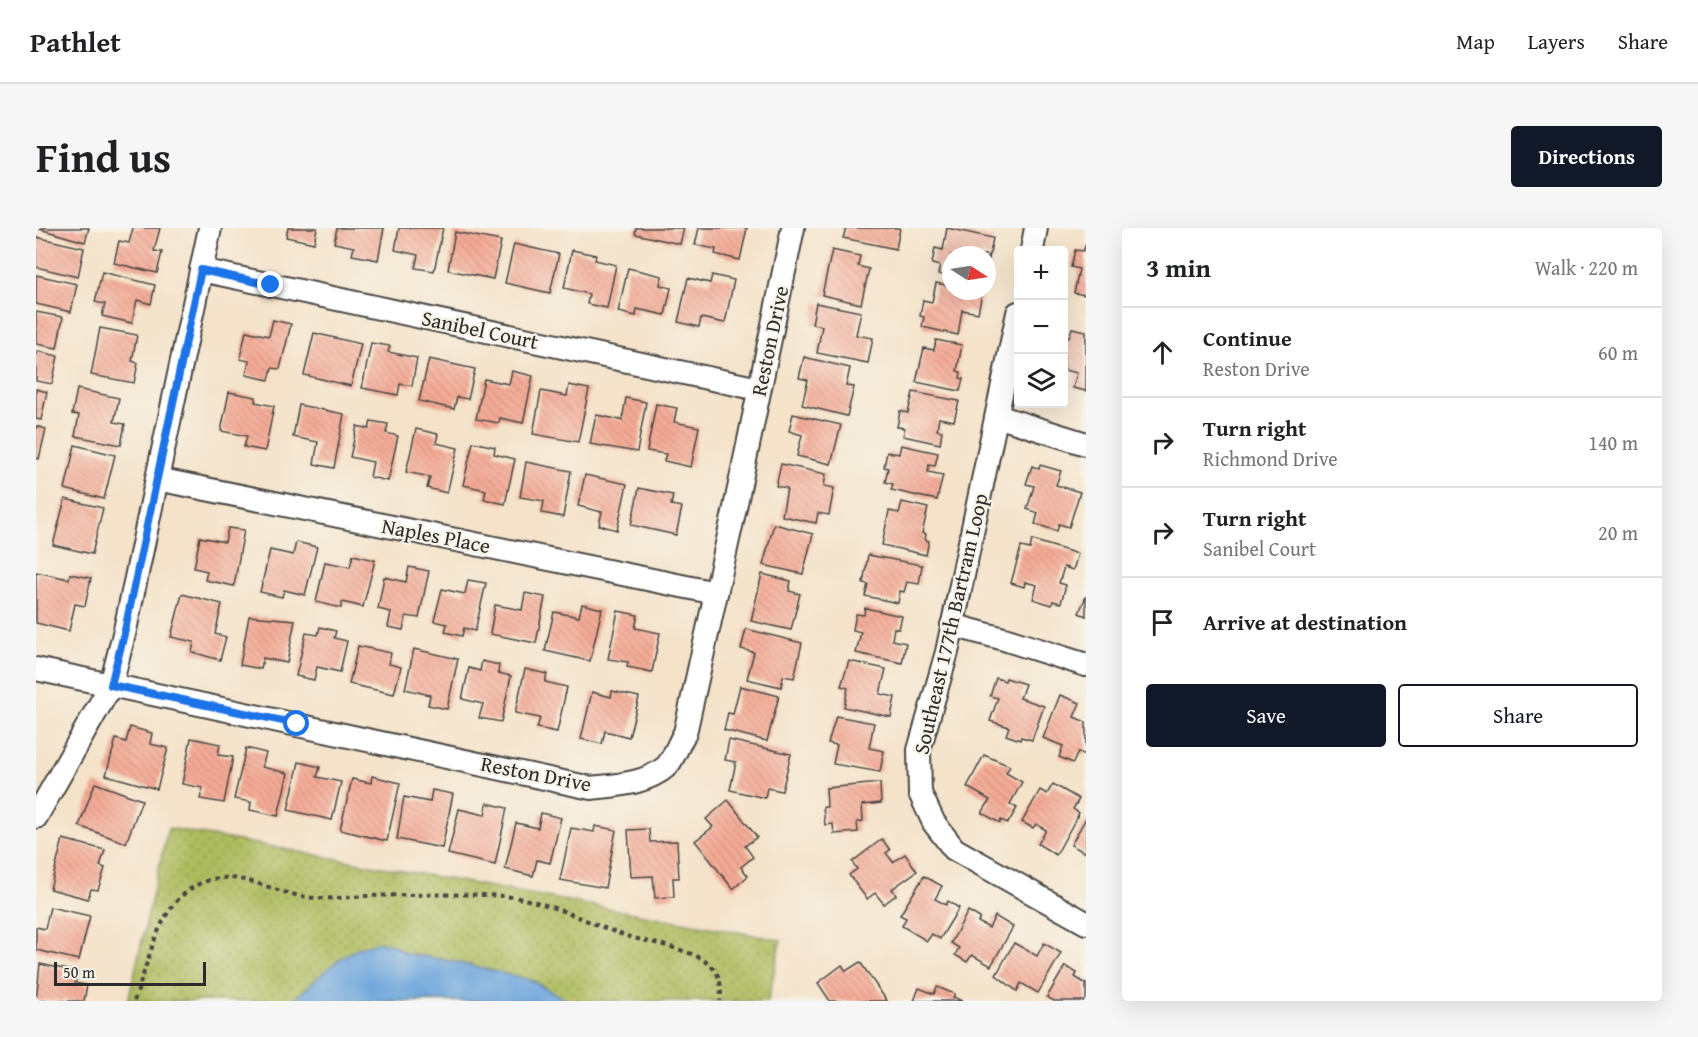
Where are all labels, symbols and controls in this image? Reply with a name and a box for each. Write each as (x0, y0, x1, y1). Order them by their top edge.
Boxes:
text: Pathlet (30, 21, 121, 62)
text: Map (1456, 26, 1495, 57)
text: Layers (1528, 26, 1585, 57)
text: Share (1618, 26, 1668, 57)
text: Find us (36, 126, 171, 187)
button: Directions (1511, 126, 1662, 187)
north arrow (942, 246, 996, 300)
map controls (1014, 246, 1068, 408)
button: + (1014, 246, 1068, 300)
text: 3 min (1146, 248, 1211, 287)
text: Walk · 220 m (1535, 253, 1638, 282)
route end (257, 271, 283, 297)
street label: Reston Drive (743, 283, 796, 399)
button: − (1014, 300, 1068, 354)
street label: Sanibel Court (419, 302, 542, 357)
text: Continue (1203, 322, 1292, 354)
icon: ahead (1146, 336, 1179, 369)
text: 60 m (1598, 338, 1638, 367)
button: layers (1014, 354, 1068, 408)
text: Reston Drive (1203, 354, 1310, 383)
text: Turn right (1203, 412, 1306, 444)
icon: right (1146, 426, 1179, 459)
text: 140 m (1588, 428, 1638, 457)
text: Richmond Drive (1203, 444, 1338, 473)
street label: Southeast 177th Bartram Loop (905, 490, 996, 757)
text: Turn right (1203, 502, 1306, 534)
street label: Naples Place (379, 510, 493, 561)
icon: right (1146, 516, 1179, 549)
text: 20 m (1598, 518, 1638, 547)
text: Sanibel Court (1203, 534, 1316, 563)
icon: arrive (1146, 606, 1179, 639)
text: Arrive at destination (1203, 606, 1407, 638)
button: Save (1146, 684, 1386, 747)
button: Share (1398, 684, 1638, 747)
route start (283, 710, 309, 736)
street label: Reston Drive (478, 748, 594, 799)
scale bar (54, 959, 206, 986)
text: 50 m (63, 960, 95, 984)

